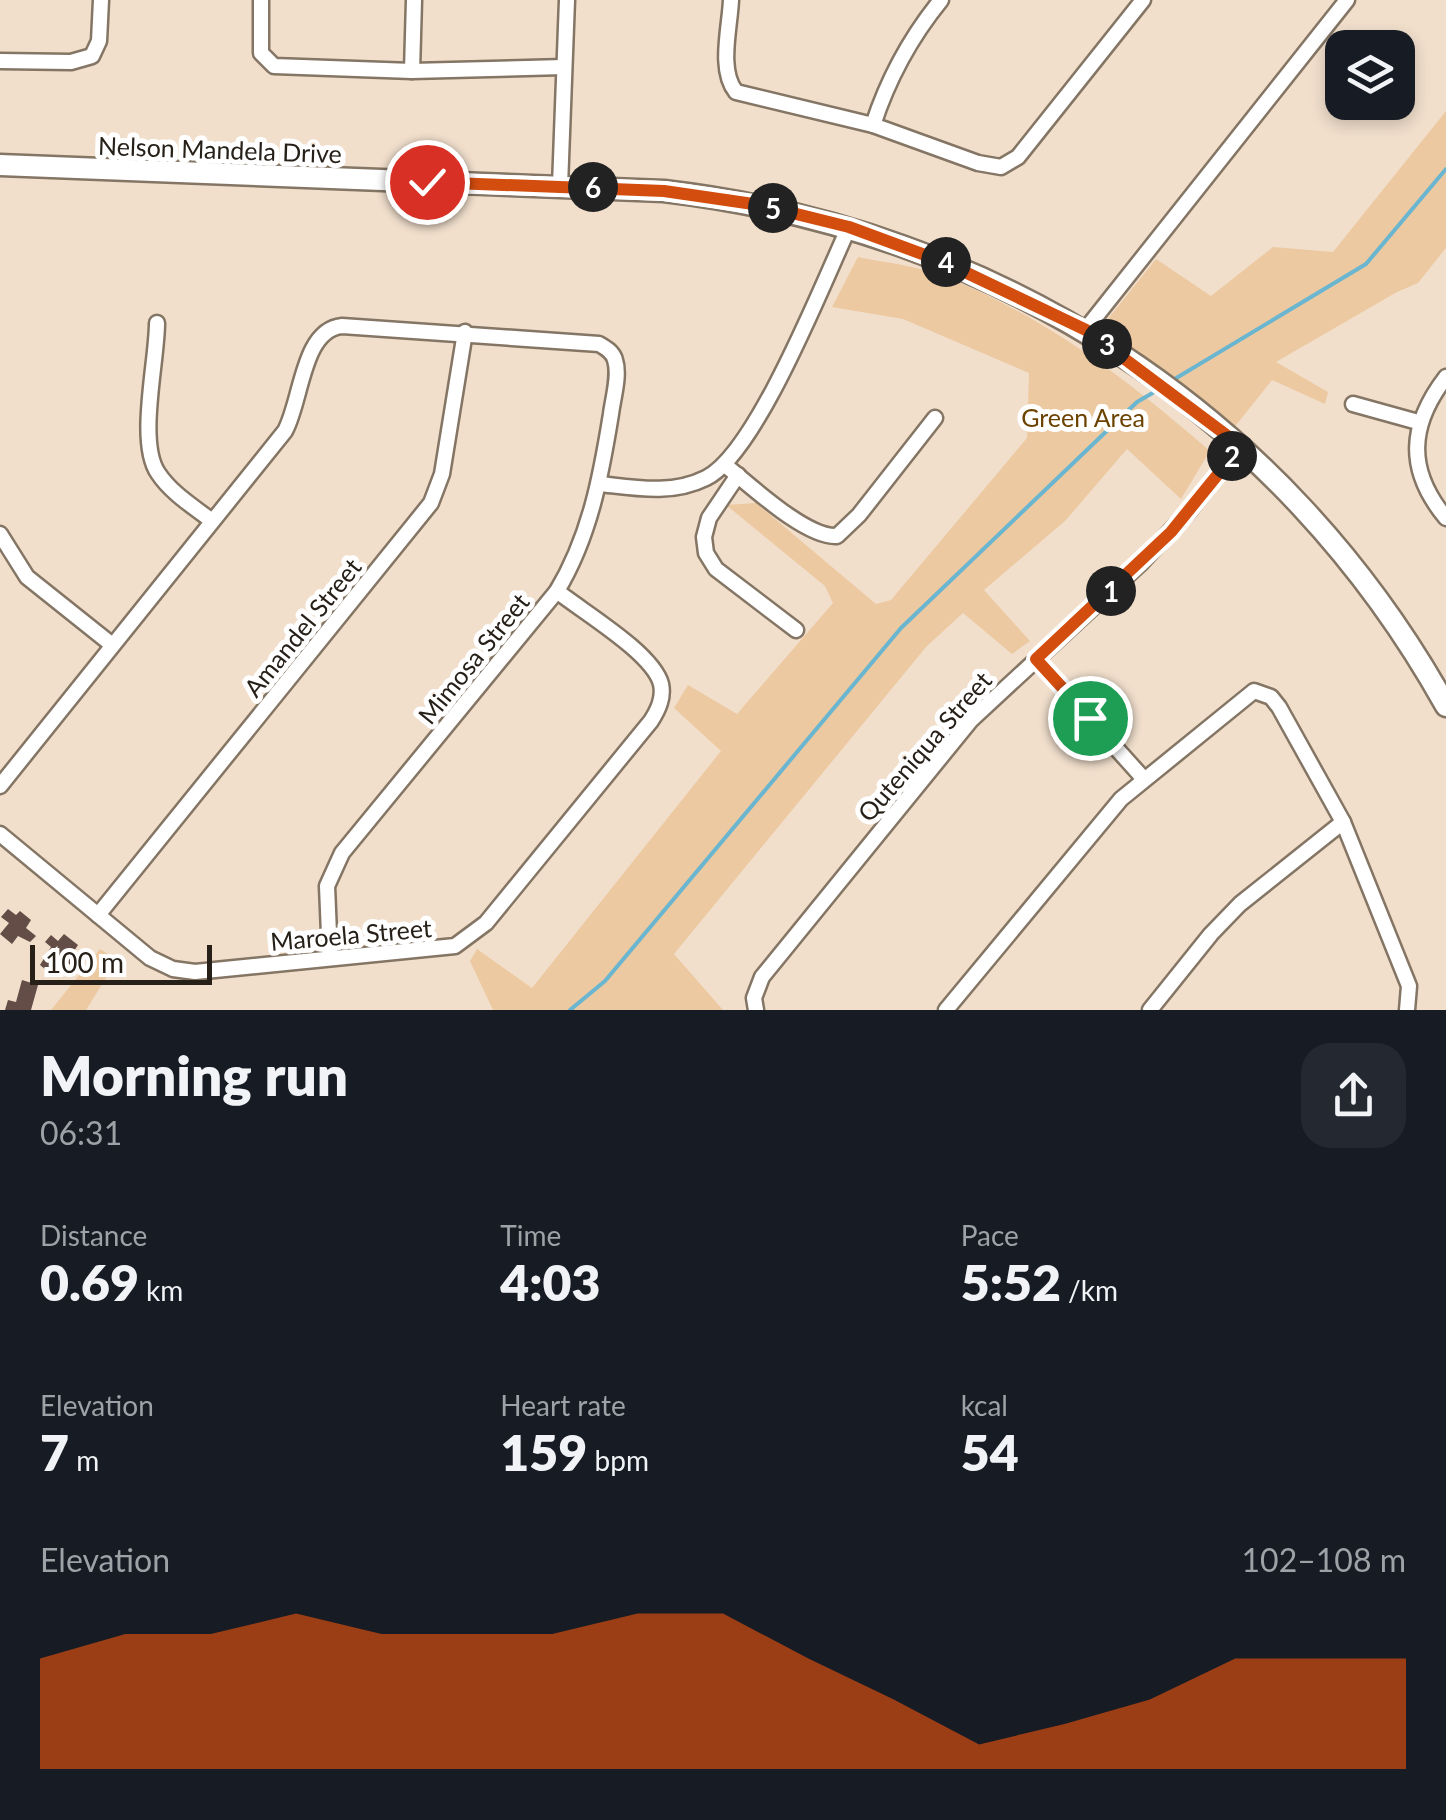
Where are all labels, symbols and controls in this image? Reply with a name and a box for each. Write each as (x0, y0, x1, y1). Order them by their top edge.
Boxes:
map controls (1325, 30, 1415, 120)
button: layers (1325, 30, 1415, 120)
street label: Nelson Mandela Drive (98, 130, 342, 168)
pin (385, 140, 470, 225)
icon: check (400, 155, 455, 210)
pin: 6 (568, 162, 618, 212)
text: 6 (585, 170, 601, 204)
pin: 5 (748, 183, 798, 233)
text: 5 (765, 191, 781, 225)
pin: 4 (921, 237, 971, 287)
text: 4 (938, 245, 954, 279)
pin: 3 (1082, 319, 1132, 369)
text: 3 (1099, 327, 1115, 361)
park label: Green Area (1021, 402, 1145, 432)
pin: 2 (1207, 431, 1257, 481)
text: 2 (1224, 439, 1240, 473)
street label: Amandel Street (237, 552, 367, 702)
pin: 1 (1086, 566, 1136, 616)
text: 1 (1103, 574, 1119, 608)
street label: Mimosa Street (411, 587, 535, 729)
street label: Quteniqua Street (851, 665, 997, 827)
pin (1048, 676, 1133, 761)
icon: arrive (1063, 691, 1118, 746)
street label: Maroela Street (269, 912, 433, 956)
scale bar (30, 940, 212, 984)
text: 100 m (45, 945, 124, 979)
text: Morning run (40, 1042, 348, 1108)
button: share (1301, 1043, 1406, 1148)
text: 06:31 (40, 1113, 122, 1152)
text: Distance (40, 1218, 147, 1252)
text: Time (500, 1218, 561, 1252)
text: Pace (961, 1218, 1019, 1252)
text: 0.69 (40, 1252, 139, 1312)
text: 4:03 (500, 1252, 601, 1312)
text: 5:52 (961, 1252, 1061, 1312)
text: km (139, 1273, 183, 1307)
text: /km (1061, 1273, 1118, 1307)
text: Elevation (40, 1388, 154, 1422)
text: Heart rate (500, 1388, 626, 1422)
text: kcal (961, 1388, 1008, 1422)
text: 7 (40, 1422, 69, 1482)
text: 159 (500, 1422, 587, 1482)
text: 54 (961, 1422, 1019, 1482)
text: m (69, 1443, 99, 1477)
text: bpm (587, 1443, 649, 1477)
text: Elevation (40, 1540, 170, 1579)
text: 102–108 m (1242, 1540, 1406, 1579)

